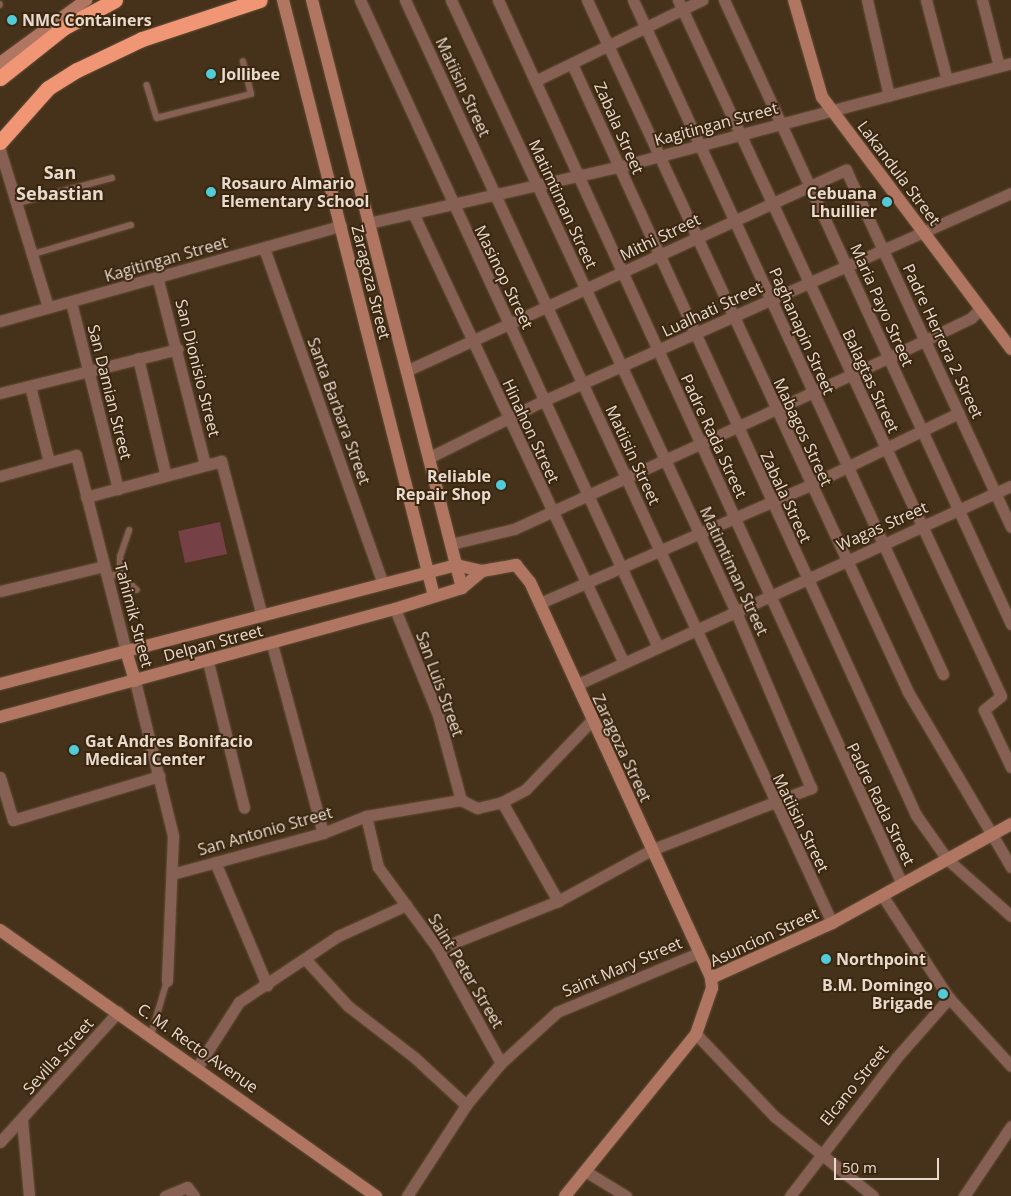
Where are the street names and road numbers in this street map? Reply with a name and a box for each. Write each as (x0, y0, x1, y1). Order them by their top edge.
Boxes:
street label: Matiisin Street (432, 34, 494, 140)
street label: Zabala Street (590, 79, 648, 177)
street label: Kagitingan Street (652, 98, 780, 150)
street label: Lakandula Street (854, 117, 944, 229)
street label: Matimtiman Street (525, 137, 601, 271)
street label: Mithi Street (617, 209, 703, 265)
street label: Masinop Street (471, 222, 537, 332)
street label: Zaragoza Street (348, 223, 394, 341)
street label: Kagitingan Street (102, 232, 230, 286)
street label: Maria Payo Street (846, 241, 918, 369)
street label: Padre Herrera 2 Street (899, 261, 987, 421)
street label: Paghanapin Street (765, 264, 839, 398)
street label: Lualhati Street (659, 277, 765, 341)
street label: San Dionisio Street (172, 297, 224, 439)
street label: San Damian Street (84, 322, 136, 462)
street label: Balagtas Street (839, 326, 903, 436)
street label: Santa Barbara Street (303, 335, 375, 487)
street label: Padre Rada Street (677, 371, 751, 501)
street label: Mabagos Street (770, 375, 836, 489)
street label: Hinahon Street (498, 376, 564, 486)
street label: Matiisin Street (602, 402, 664, 508)
street label: Zabala Street (756, 448, 816, 546)
street label: Wagas Street (833, 497, 931, 555)
street label: Matimtiman Street (696, 504, 772, 638)
street label: Tahimik Street (111, 561, 157, 669)
street label: Delpan Street (161, 621, 265, 665)
street label: San Luis Street (412, 629, 468, 739)
street label: Zaragoza Street (589, 691, 655, 805)
street label: Padre Rada Street (843, 739, 919, 869)
street label: Matiisin Street (769, 771, 833, 875)
street label: San Antonio Street (195, 803, 335, 859)
street label: Asuncion Street (707, 904, 821, 970)
street label: Saint Peter Street (424, 910, 508, 1032)
street label: Saint Mary Street (559, 933, 685, 1001)
street label: C. M. Recto Avenue (134, 999, 262, 1097)
street label: Sevilla Street (19, 1014, 97, 1098)
street label: Elcano Street (816, 1041, 892, 1129)

